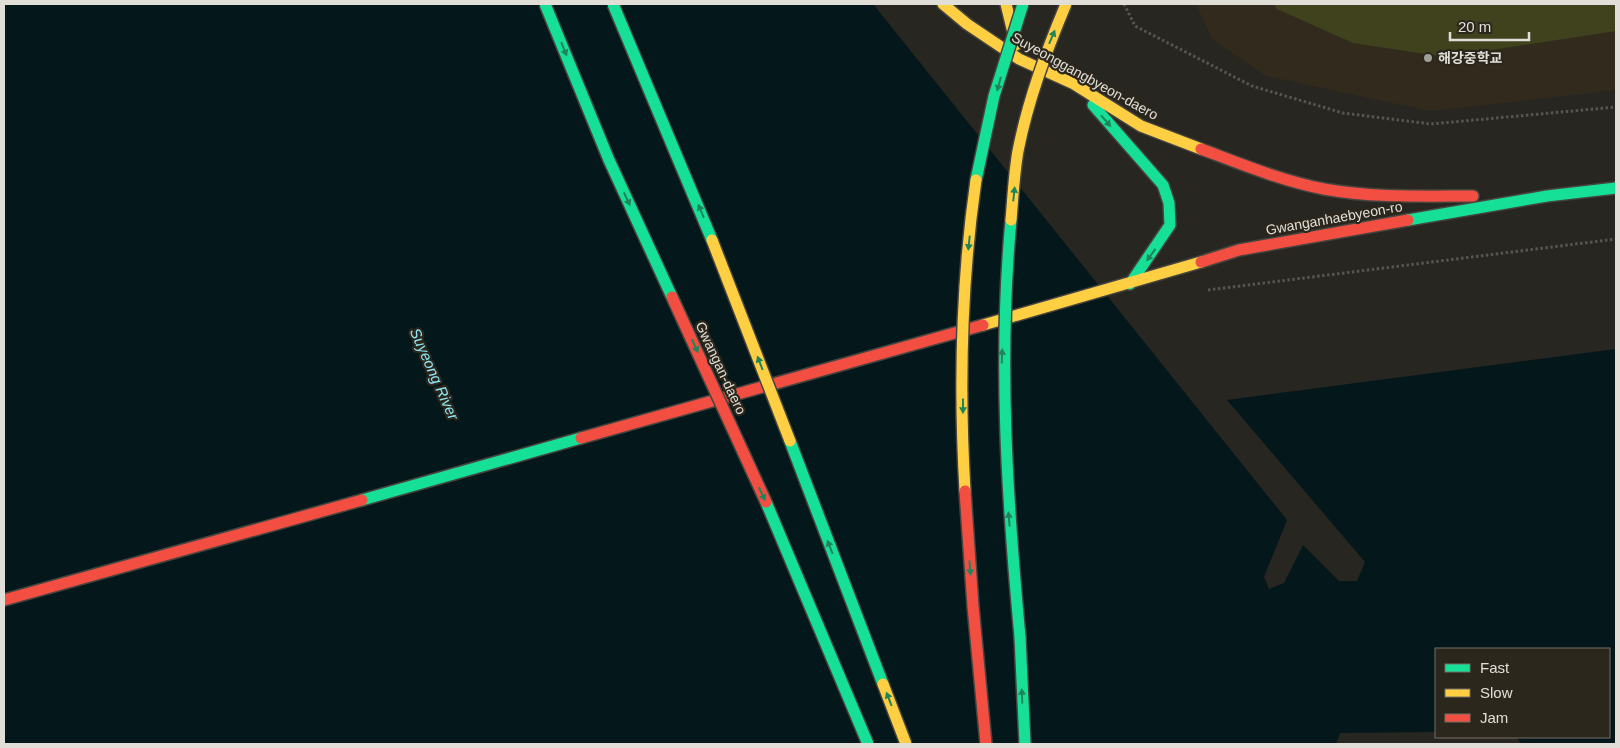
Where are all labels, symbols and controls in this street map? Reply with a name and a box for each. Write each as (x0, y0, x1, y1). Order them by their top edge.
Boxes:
scale bar (1450, 10, 1529, 42)
text: 20 m (1458, 18, 1491, 35)
street label: Suyeonggangbyeon-daero (1009, 29, 1161, 123)
one-way arrow (1048, 30, 1056, 44)
one-way arrow (560, 42, 568, 56)
place label: 해강중학교 (1438, 50, 1503, 66)
marker: 해강중학교 (1422, 52, 1434, 64)
one-way arrow (995, 76, 1003, 91)
one-way arrow (1101, 114, 1112, 127)
one-way arrow (1010, 186, 1018, 202)
one-way arrow (623, 192, 631, 206)
street label: Gwanganhaebyeon-ro (1264, 198, 1404, 238)
one-way arrow (696, 204, 704, 218)
one-way arrow (965, 235, 973, 251)
one-way arrow (1146, 248, 1156, 262)
street label: Gwangan-daero (693, 319, 750, 417)
water label: Suyeong River (407, 325, 463, 423)
one-way arrow (691, 339, 699, 353)
one-way arrow (999, 348, 1007, 364)
one-way arrow (755, 355, 763, 370)
one-way arrow (959, 398, 967, 414)
one-way arrow (759, 487, 767, 501)
one-way arrow (1005, 510, 1013, 526)
one-way arrow (826, 539, 834, 554)
one-way arrow (967, 560, 975, 576)
legend (1435, 648, 1610, 738)
text: Fast (1480, 659, 1510, 676)
text: Slow (1480, 684, 1513, 701)
one-way arrow (1018, 687, 1026, 703)
one-way arrow (884, 692, 892, 706)
text: Jam (1480, 709, 1508, 726)

